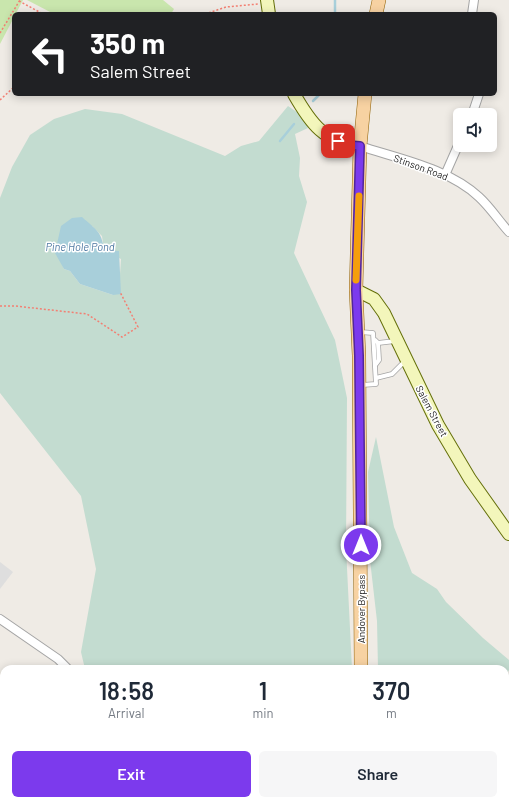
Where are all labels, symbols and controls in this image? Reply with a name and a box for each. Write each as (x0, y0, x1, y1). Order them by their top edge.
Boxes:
text: 350 m (90, 26, 165, 60)
icon: left (24, 28, 76, 80)
text: Salem Street (90, 60, 191, 82)
map controls (453, 108, 497, 152)
button: sound (453, 108, 497, 152)
pin (321, 124, 355, 158)
icon: arrive (327, 130, 349, 152)
street label: Stinson Road (392, 152, 450, 182)
water label: Pine Hole Pond (45, 240, 115, 253)
street label: Salem Street (414, 383, 451, 439)
position arrow (340, 524, 382, 566)
street label: Andover Bypass (355, 575, 367, 643)
text: 18:58 (99, 676, 154, 705)
text: 1 (259, 676, 267, 705)
text: 370 (372, 676, 410, 705)
text: Arrival (108, 705, 144, 721)
text: min (253, 705, 274, 721)
text: m (386, 705, 397, 721)
button: Exit (12, 751, 251, 797)
button: Share (259, 751, 497, 797)

